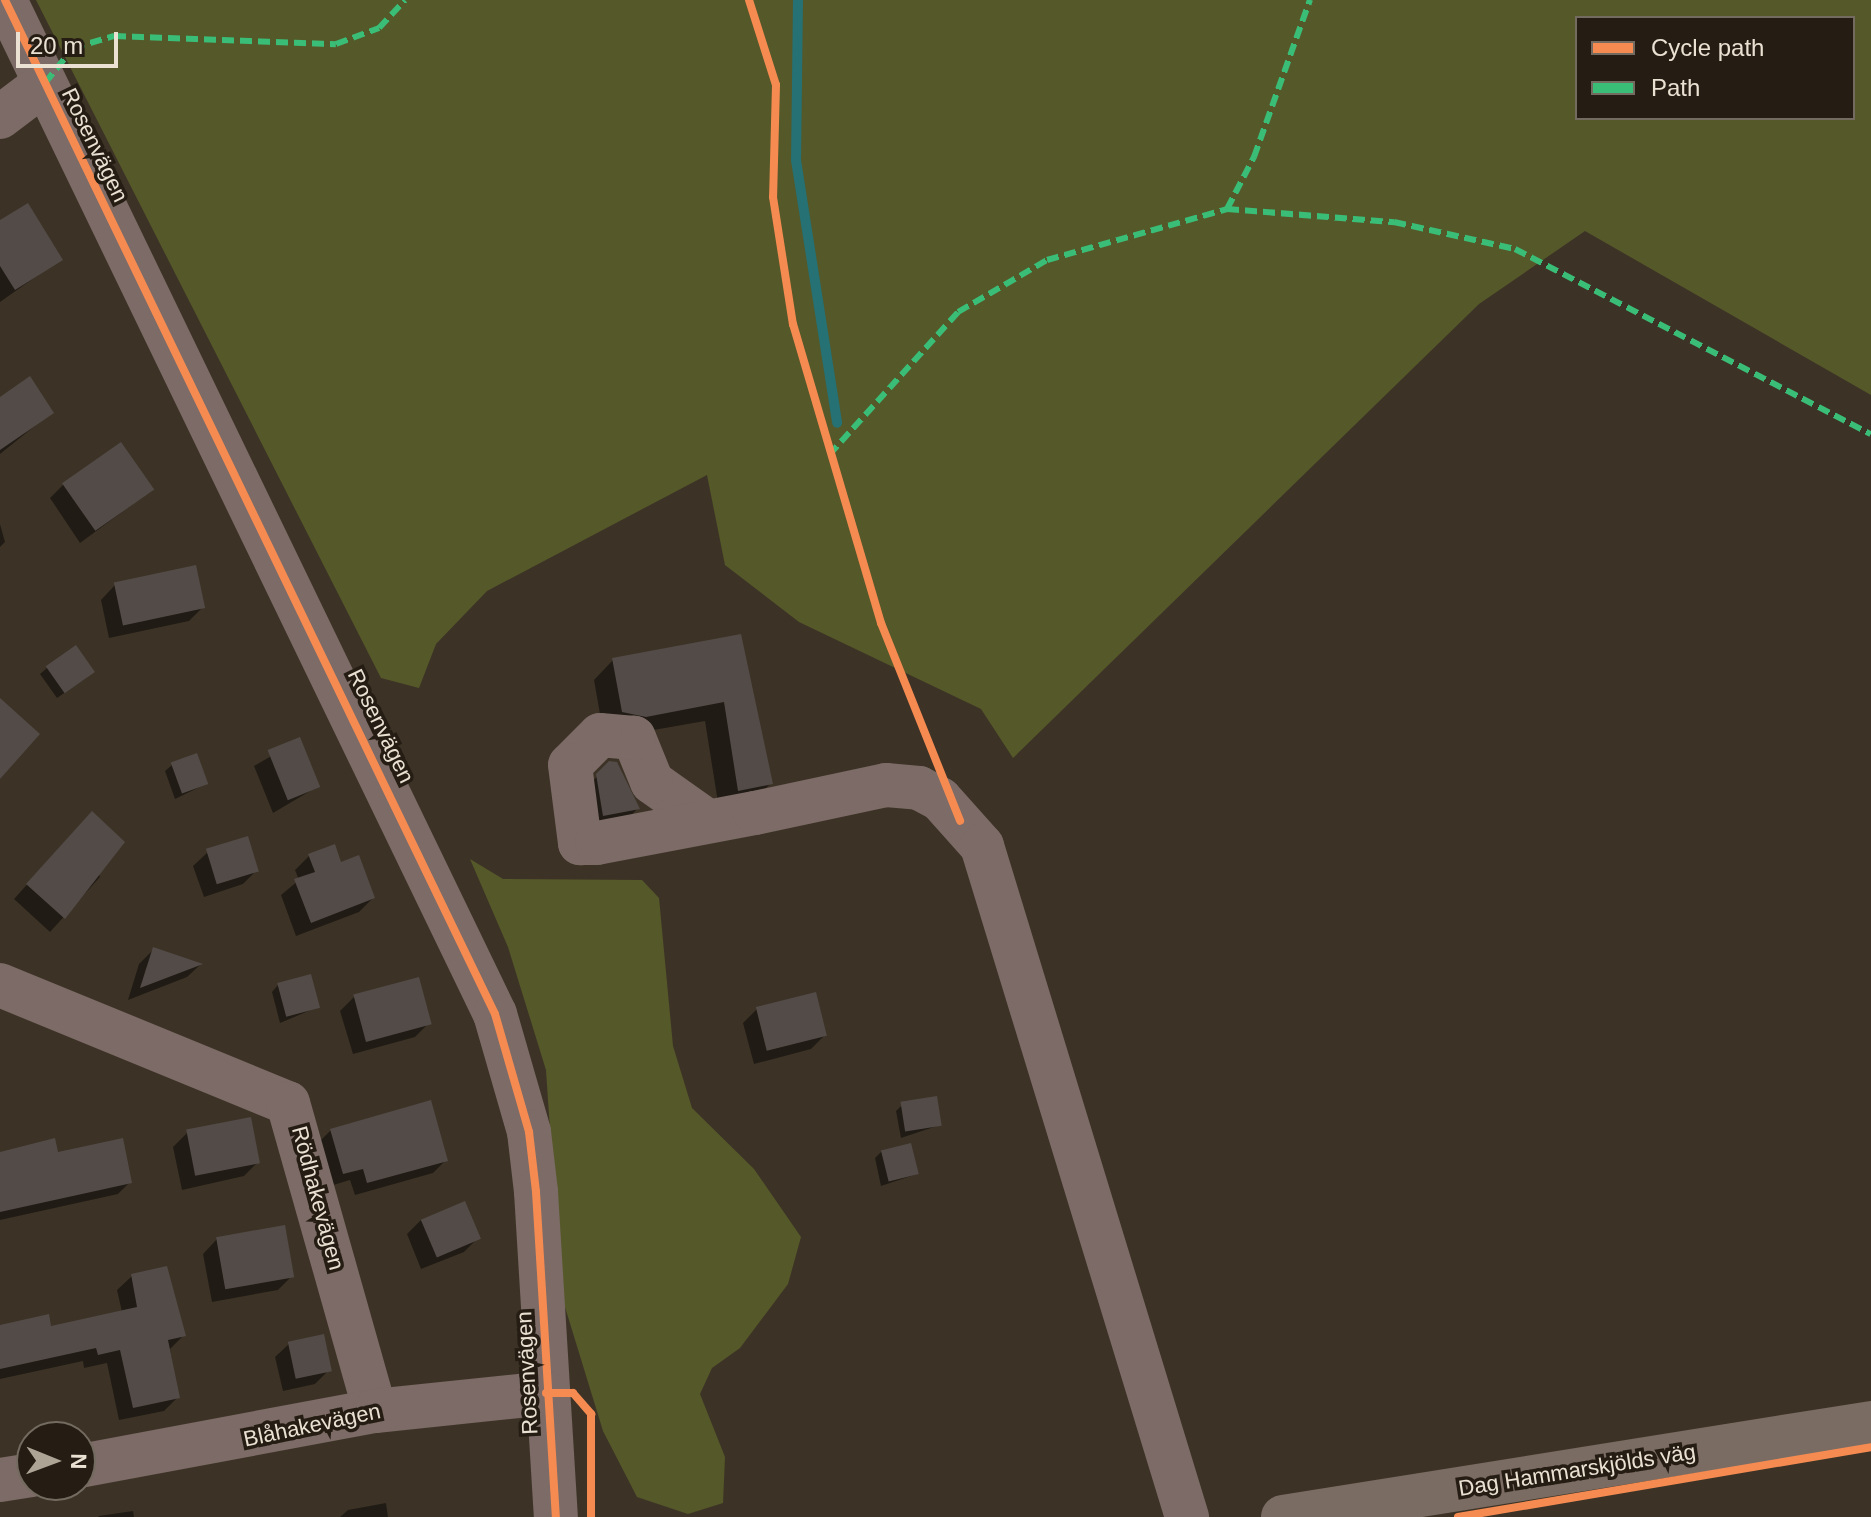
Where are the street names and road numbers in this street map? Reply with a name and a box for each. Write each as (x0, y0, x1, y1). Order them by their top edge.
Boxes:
street label: Rosenvägen (56, 84, 134, 206)
street label: Rosenvägen (342, 665, 420, 787)
street label: Rödhakevägen (286, 1123, 350, 1273)
street label: Rosenvägen (511, 1311, 543, 1435)
street label: Blåhakevägen (241, 1398, 383, 1452)
street label: Dag Hammarskjölds väg (1457, 1438, 1697, 1502)

